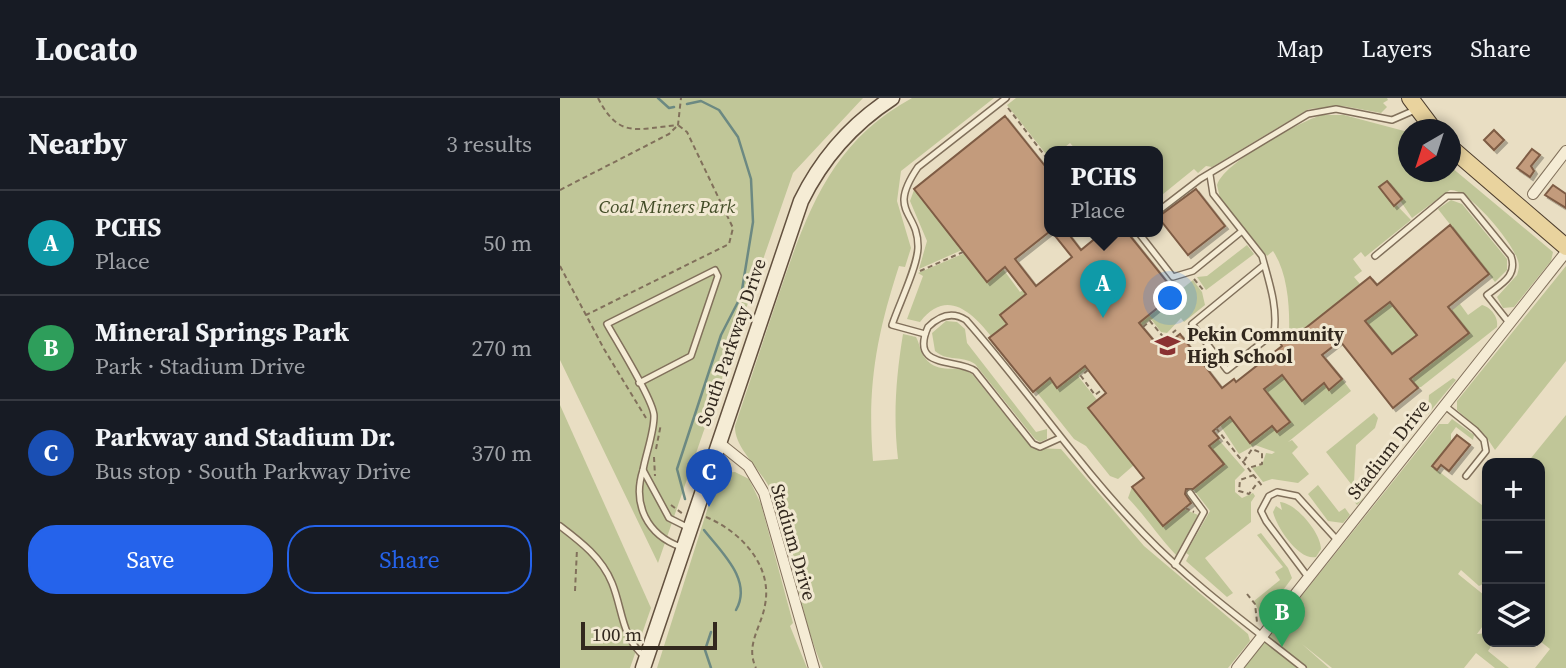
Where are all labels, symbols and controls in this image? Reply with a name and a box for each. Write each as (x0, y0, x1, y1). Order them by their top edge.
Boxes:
text: Locato (35, 26, 138, 71)
text: Map (1277, 32, 1324, 65)
text: Layers (1362, 32, 1432, 65)
text: Share (1470, 32, 1531, 65)
north arrow (1398, 119, 1461, 182)
text: Nearby (28, 123, 127, 164)
text: 3 results (446, 128, 532, 160)
popup (1044, 146, 1163, 237)
text: PCHS (1070, 158, 1137, 194)
park label: Coal Miners Park (599, 193, 735, 219)
text: Place (1070, 194, 1125, 226)
text: PCHS (95, 209, 161, 245)
text: A (43, 227, 59, 259)
text: 50 m (483, 227, 532, 259)
text: Place (95, 245, 150, 277)
street label: South Parkway Drive (690, 255, 772, 429)
pin: A (1080, 260, 1126, 318)
your location (1153, 281, 1187, 315)
text: Mineral Springs Park (95, 314, 349, 350)
place label: Pekin Community High School (1187, 321, 1345, 369)
school or university icon: Pekin Community High School (1153, 331, 1181, 359)
text: B (44, 332, 58, 364)
text: 270 m (471, 332, 532, 364)
text: Park · Stadium Drive (95, 350, 305, 382)
street label: Stadium Drive (1341, 394, 1435, 504)
text: Parkway and Stadium Dr. (95, 419, 396, 455)
text: C (44, 437, 58, 469)
text: 370 m (471, 437, 532, 469)
pin: C (686, 449, 732, 507)
text: Bus stop · South Parkway Drive (95, 455, 411, 487)
map controls (1482, 458, 1545, 647)
button: + (1482, 458, 1545, 521)
street label: Stadium Drive (765, 481, 823, 603)
button: − (1482, 521, 1545, 584)
button: Save (28, 525, 273, 594)
button: Share (287, 525, 532, 594)
button: layers (1482, 584, 1545, 647)
pin: B (1259, 589, 1305, 647)
scale bar (581, 619, 718, 651)
text: 100 m (592, 621, 642, 647)

